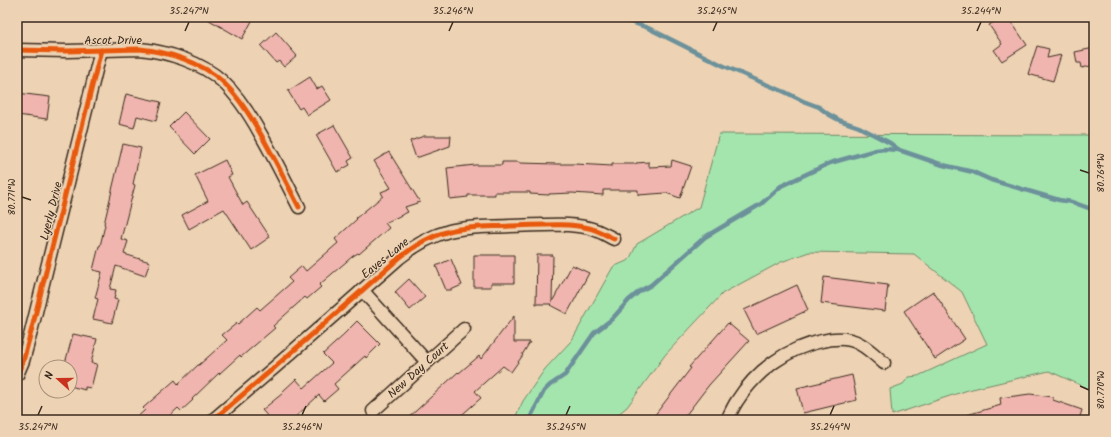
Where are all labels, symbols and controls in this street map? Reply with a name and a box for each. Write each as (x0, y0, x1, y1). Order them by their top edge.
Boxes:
text: 35.247°N (169, 3, 209, 19)
text: 35.246°N (433, 3, 473, 19)
text: 35.245°N (697, 3, 737, 19)
text: 35.244°N (961, 3, 1001, 19)
street label: Ascot Drive (84, 31, 142, 50)
text: 80.769°W (1093, 153, 1109, 193)
text: 80.771°W (4, 178, 20, 215)
street label: Lyerly Drive (35, 179, 68, 243)
street label: Eaves Lane (357, 233, 414, 284)
street label: New Day Court (383, 337, 454, 403)
north arrow (38, 359, 78, 399)
text: N (40, 369, 59, 382)
text: 80.770°W (1093, 370, 1109, 409)
text: 35.247°N (18, 419, 58, 435)
text: 35.246°N (282, 419, 322, 435)
text: 35.245°N (546, 419, 586, 435)
text: 35.244°N (810, 419, 850, 435)

